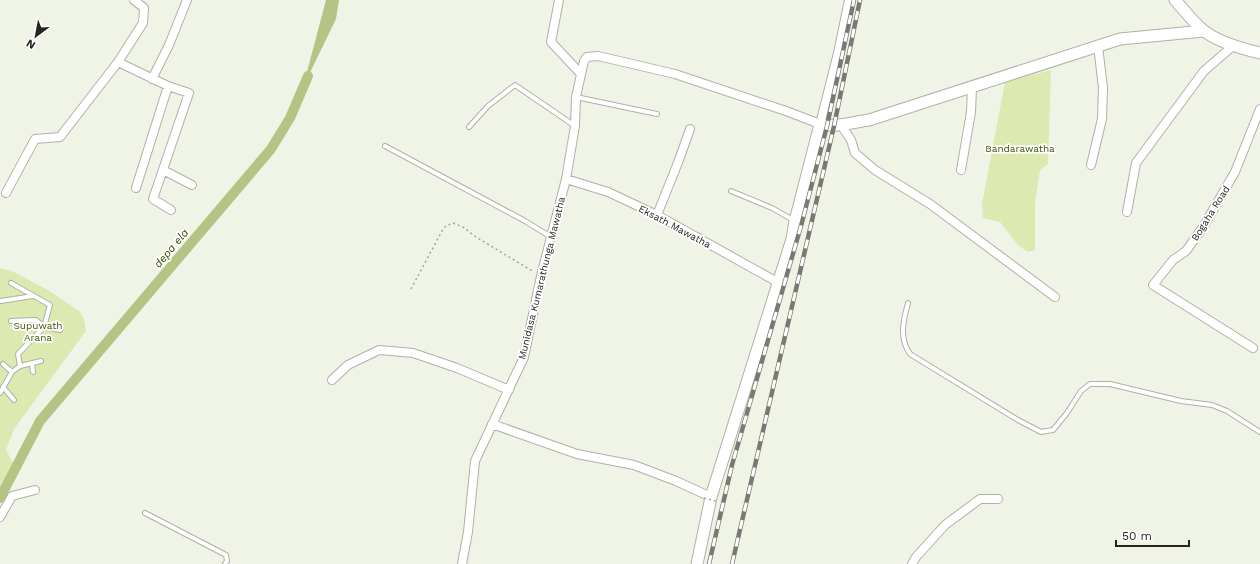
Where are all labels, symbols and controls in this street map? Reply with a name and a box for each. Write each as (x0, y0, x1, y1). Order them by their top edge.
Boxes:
north arrow (16, 16, 56, 56)
text: N (24, 36, 38, 52)
park label: Bandarawatha (985, 143, 1055, 154)
street label: Bogaha Road (1189, 184, 1232, 243)
street label: Munidasa Kumarathunga Mawatha (516, 195, 567, 361)
street label: Eksath Mawatha (637, 203, 713, 250)
water label: depa ela (151, 226, 191, 270)
park label: Supuwath Arana (13, 320, 63, 343)
scale bar (1116, 522, 1189, 548)
text: 50 m (1122, 529, 1152, 543)

